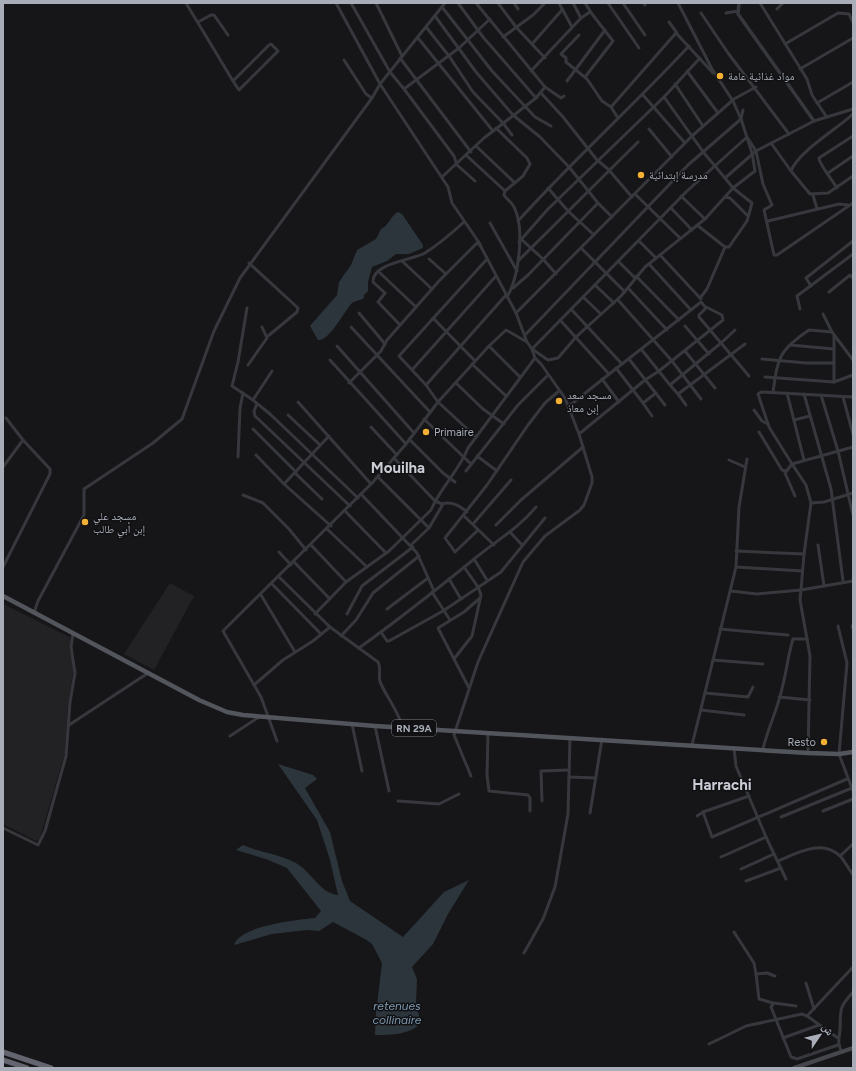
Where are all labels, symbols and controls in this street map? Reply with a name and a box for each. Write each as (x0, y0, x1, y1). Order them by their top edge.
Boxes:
place label: مواد غذائية عامة (728, 70, 794, 83)
marker: مواد غذائية عامة (715, 71, 725, 81)
place label: مدرسة إبتدائية (649, 169, 708, 183)
marker: مدرسة إبتدائية (636, 170, 646, 180)
place label: مسجد سعد إبن معاذ (567, 389, 612, 416)
marker: مسجد سعد إبن معاذ (554, 396, 564, 406)
place label: Primaire (434, 426, 474, 439)
marker: Primaire (421, 427, 431, 437)
district label: Mouilha (371, 459, 425, 477)
place label: مسجد علي إبن أبي طالب (93, 510, 145, 538)
marker: مسجد علي إبن أبي طالب (80, 517, 90, 527)
road number: RN 29A (392, 720, 436, 736)
place label: Resto (787, 736, 816, 749)
marker: Resto (819, 737, 829, 747)
district label: Harrachi (692, 776, 752, 794)
water label: retenues collinaire (373, 999, 422, 1027)
north arrow (800, 1015, 840, 1055)
text: ش (818, 1021, 837, 1039)

